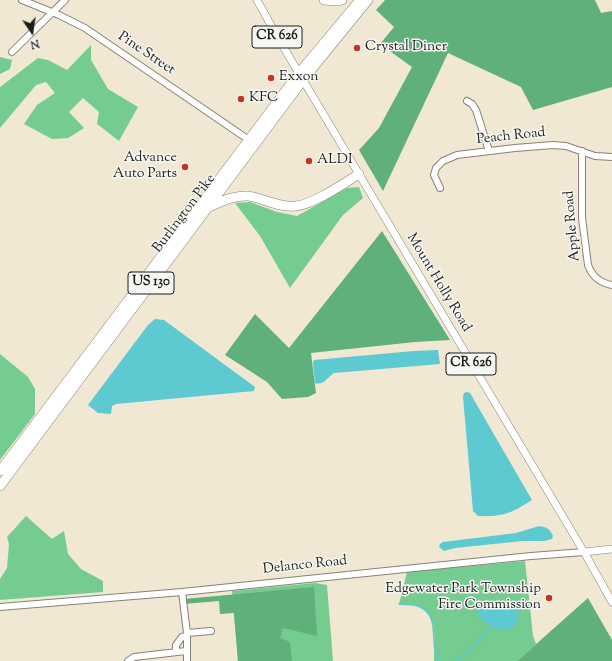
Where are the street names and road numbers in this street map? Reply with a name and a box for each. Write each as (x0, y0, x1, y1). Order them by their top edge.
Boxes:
road number: CR 626 (252, 26, 302, 48)
street label: Pine Street (114, 29, 178, 79)
street label: Peach Road (476, 125, 546, 149)
street label: Burlington Pike (150, 171, 220, 257)
street label: Apple Road (562, 190, 584, 262)
street label: Mount Holly Road (402, 231, 474, 335)
road number: US 130 (128, 272, 174, 294)
road number: CR 626 (446, 353, 496, 375)
street label: Delanco Road (262, 553, 348, 579)

